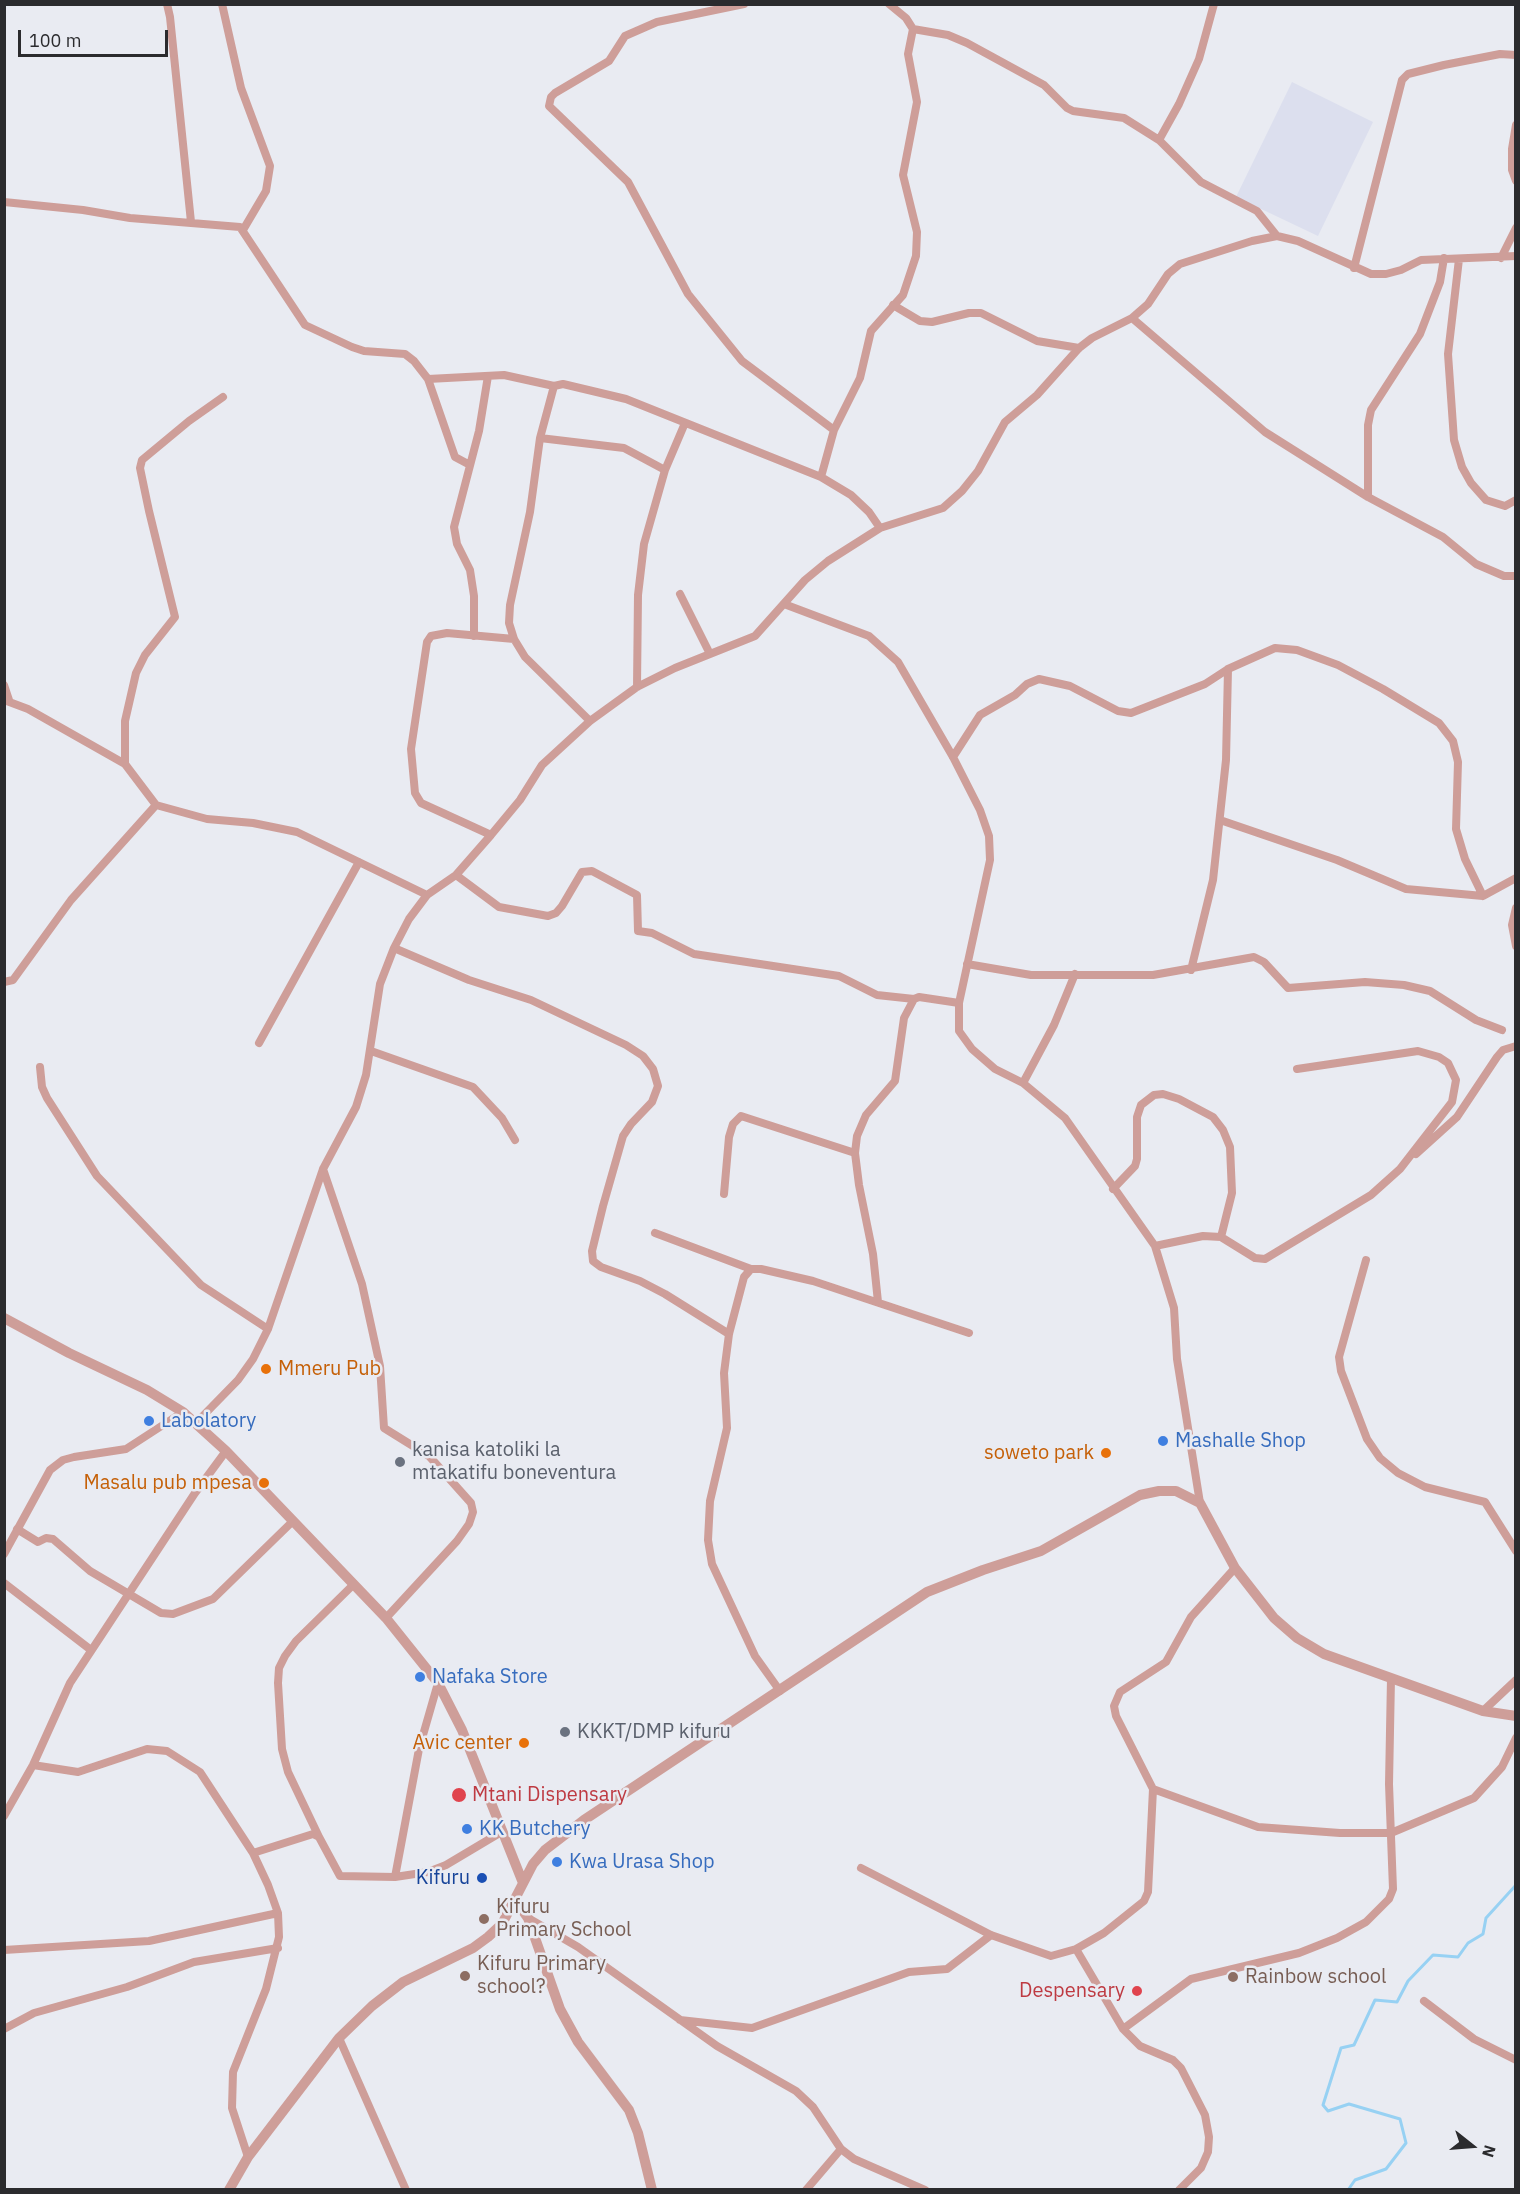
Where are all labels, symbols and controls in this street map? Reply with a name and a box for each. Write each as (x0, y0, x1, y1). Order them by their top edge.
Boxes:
scale bar (21, 18, 171, 56)
text: 100 m (29, 29, 81, 52)
place label: Mmeru Pub (278, 1357, 381, 1381)
marker: Mmeru Pub (259, 1362, 273, 1376)
place label: Labolatory (161, 1409, 256, 1433)
marker: Labolatory (142, 1414, 156, 1428)
place label: Mashalle Shop (1175, 1429, 1306, 1453)
marker: Mashalle Shop (1156, 1434, 1170, 1448)
place label: kanisa katoliki la mtakatifu boneventura (412, 1438, 616, 1485)
place label: soweto park (984, 1441, 1094, 1465)
marker: soweto park (1099, 1446, 1113, 1460)
marker: kanisa katoliki la mtakatifu boneventura (393, 1455, 407, 1469)
place label: Masalu pub mpesa (83, 1471, 252, 1495)
marker: Masalu pub mpesa (257, 1476, 271, 1490)
place label: Nafaka Store (432, 1665, 548, 1689)
marker: Nafaka Store (413, 1670, 427, 1684)
place label: KKKT/DMP kifuru (577, 1720, 731, 1744)
marker: KKKT/DMP kifuru (558, 1725, 572, 1739)
place label: Avic center (412, 1731, 512, 1755)
marker: Avic center (517, 1736, 531, 1750)
place label: Mtani Dispensary (472, 1783, 627, 1807)
marker: Mtani Dispensary (450, 1786, 468, 1804)
place label: KK Butchery (479, 1817, 590, 1841)
marker: KK Butchery (460, 1822, 474, 1836)
place label: Kwa Urasa Shop (569, 1850, 714, 1874)
marker: Kwa Urasa Shop (550, 1855, 564, 1869)
place label: Kifuru (416, 1866, 470, 1890)
marker: Kifuru (475, 1871, 489, 1885)
place label: Kifuru Primary School (496, 1895, 632, 1942)
marker: Kifuru Primary School (477, 1912, 491, 1926)
place label: Kifuru Primary school? (477, 1952, 606, 1999)
place label: Rainbow school (1245, 1965, 1386, 1989)
marker: Kifuru Primary school? (458, 1969, 472, 1983)
marker: Rainbow school (1226, 1970, 1240, 1984)
place label: Despensary (1019, 1979, 1125, 2003)
marker: Despensary (1130, 1984, 1144, 1998)
north arrow (1442, 2116, 1502, 2176)
text: N (1478, 2143, 1500, 2160)

